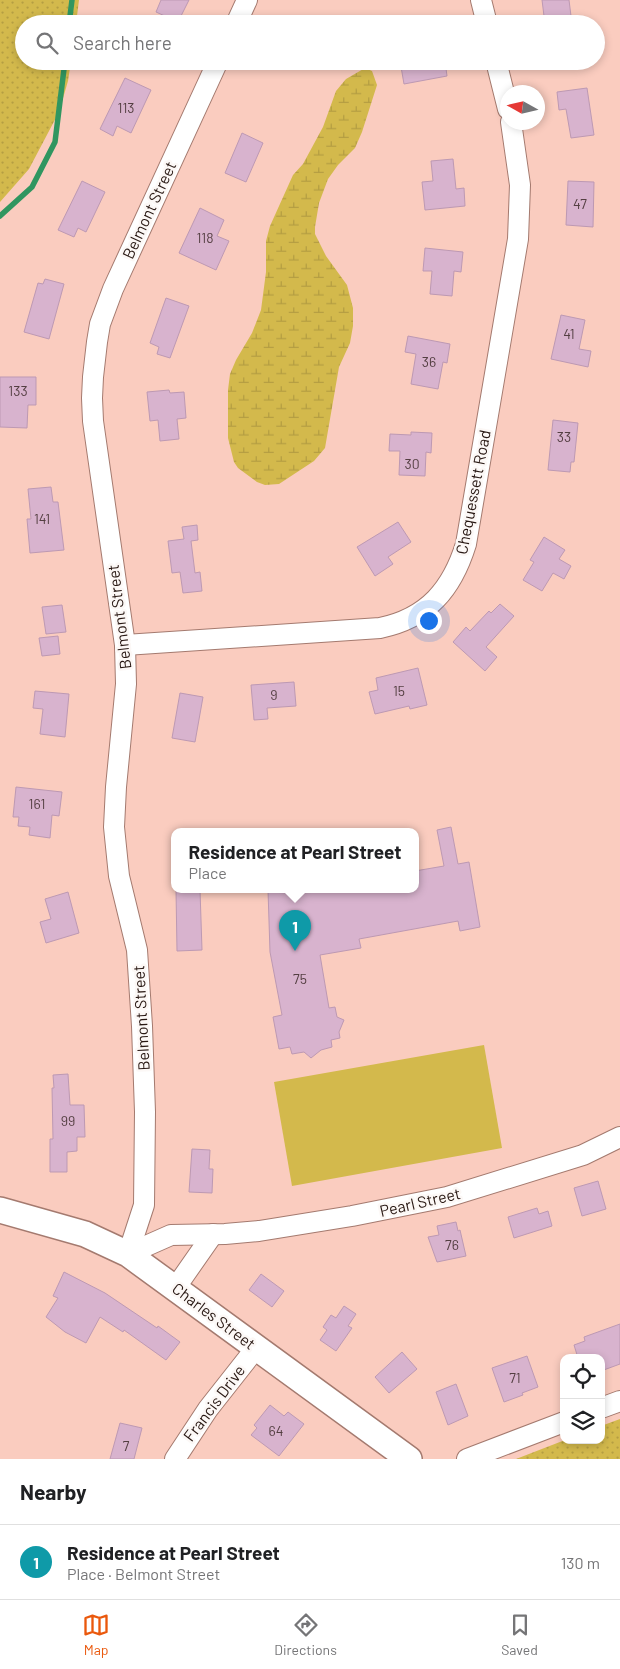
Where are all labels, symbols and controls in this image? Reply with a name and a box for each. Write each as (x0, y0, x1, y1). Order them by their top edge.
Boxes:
search box (15, 15, 605, 70)
icon: search (33, 29, 61, 57)
text: Search here (73, 31, 172, 54)
north arrow (500, 85, 545, 130)
house number: 113 (117, 99, 135, 116)
street label: Belmont Street (118, 158, 179, 262)
house number: 47 (573, 195, 587, 212)
house number: 118 (196, 229, 214, 246)
house number: 41 (563, 325, 575, 342)
house number: 36 (422, 353, 436, 370)
house number: 133 (8, 382, 28, 399)
street label: Chequessett Road (451, 428, 494, 556)
house number: 33 (557, 428, 571, 445)
house number: 30 (404, 455, 420, 472)
house number: 141 (34, 510, 50, 527)
street label: Belmont Street (103, 564, 134, 671)
your location (416, 608, 442, 634)
house number: 15 (393, 682, 405, 699)
house number: 9 (270, 686, 278, 703)
house number: 161 (29, 795, 45, 812)
popup (171, 828, 419, 893)
text: Residence at Pearl Street (189, 840, 401, 863)
text: Place (189, 863, 227, 882)
pin: 1 (279, 910, 311, 951)
street label: Belmont Street (128, 965, 153, 1071)
house number: 75 (293, 970, 307, 987)
house number: 99 (61, 1112, 75, 1129)
street label: Pearl Street (378, 1183, 462, 1220)
house number: 76 (445, 1236, 459, 1253)
street label: Charles Street (169, 1278, 260, 1353)
map controls (560, 1354, 605, 1444)
button: locate (560, 1354, 605, 1399)
street label: Francis Drive (179, 1361, 248, 1444)
house number: 71 (509, 1369, 521, 1386)
button: layers (560, 1399, 605, 1444)
house number: 64 (269, 1422, 283, 1439)
house number: 7 (123, 1437, 130, 1454)
text: Nearby (20, 1479, 86, 1504)
text: Residence at Pearl Street (67, 1541, 280, 1564)
text: 1 (33, 1553, 39, 1572)
text: 130 m (561, 1553, 600, 1572)
text: Place · Belmont Street (67, 1564, 220, 1583)
tab: Map (82, 1611, 110, 1658)
tab: Directions (274, 1611, 337, 1658)
tab: Saved (501, 1611, 538, 1658)

